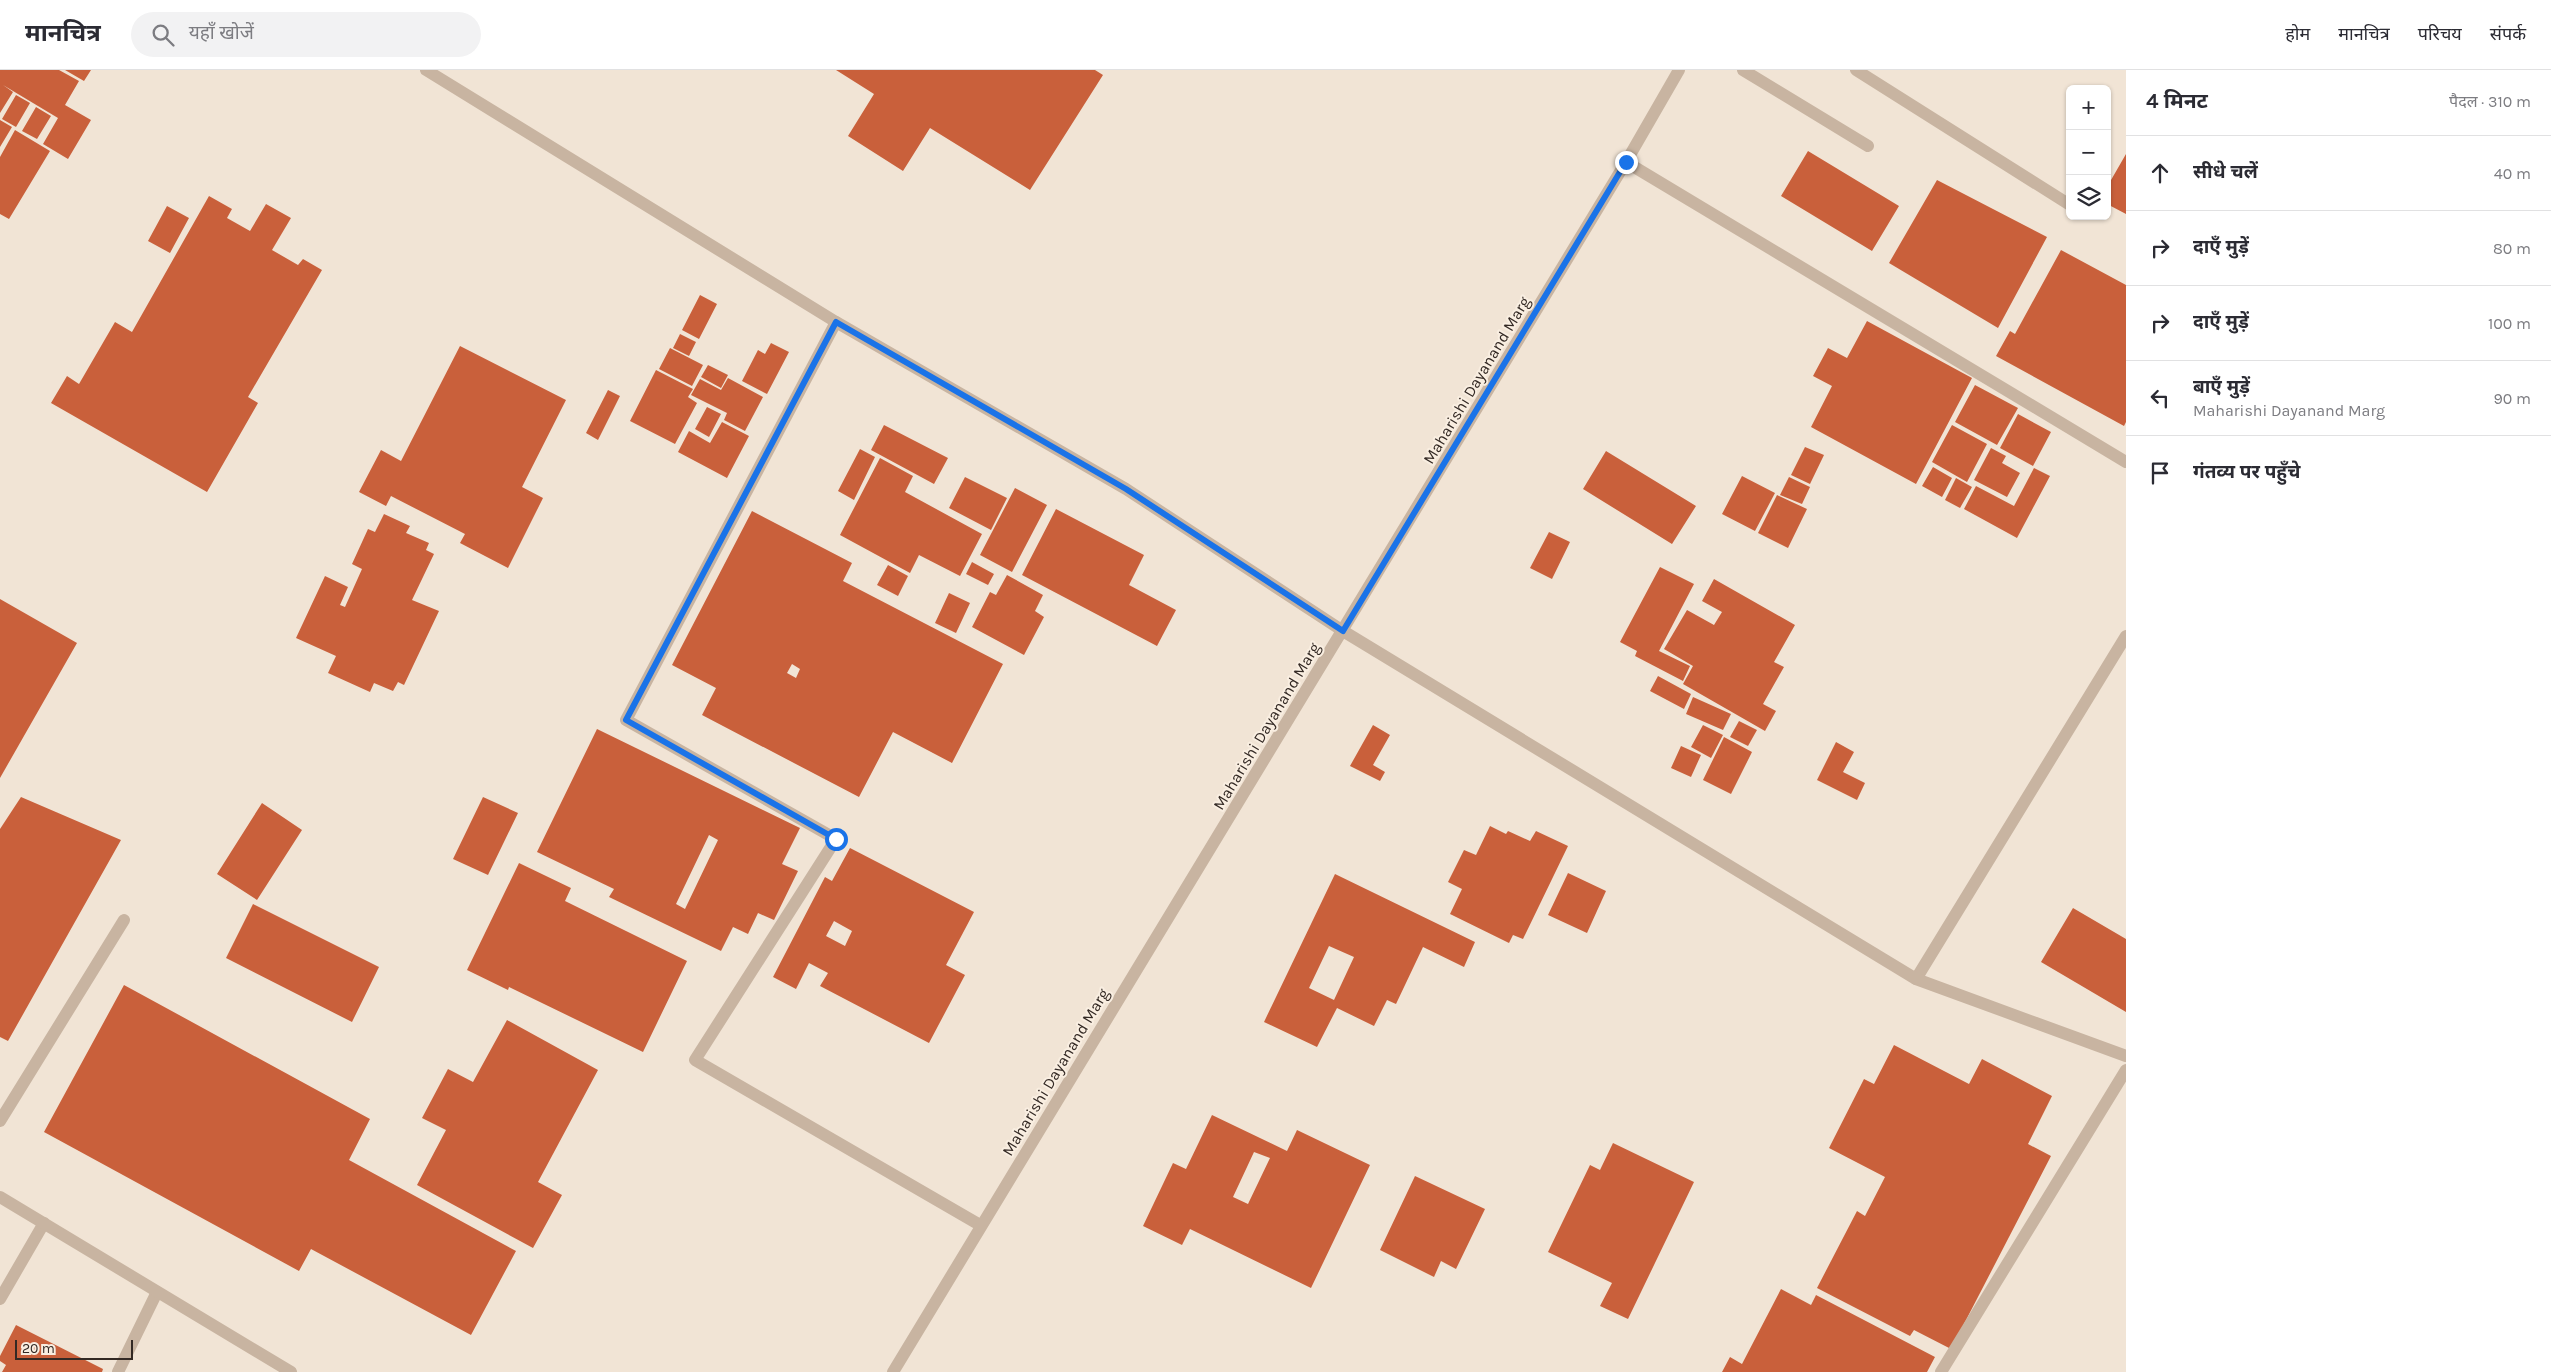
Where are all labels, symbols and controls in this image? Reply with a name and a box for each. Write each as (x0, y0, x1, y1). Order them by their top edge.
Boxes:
search box (131, 12, 481, 57)
text: मानचित्र (25, 19, 101, 47)
icon: search (149, 21, 177, 49)
text: यहाँ खोजें (189, 22, 254, 44)
text: होम (2285, 23, 2310, 45)
text: मानचित्र (2338, 23, 2390, 45)
text: परिचय (2418, 23, 2462, 45)
text: संपर्क (2490, 23, 2526, 45)
map controls (2066, 85, 2111, 220)
button: + (2066, 85, 2111, 130)
text: 4 मिनट (2146, 89, 2208, 113)
text: पैदल · 310 m (2449, 92, 2531, 111)
button: − (2066, 130, 2111, 175)
route end (1615, 151, 1638, 174)
icon: ahead (2146, 159, 2174, 187)
text: सीधे चलें (2193, 161, 2258, 183)
text: 40 m (2494, 164, 2531, 183)
button: layers (2066, 175, 2111, 220)
icon: right (2146, 234, 2174, 262)
text: दाएँ मुड़ें (2193, 236, 2249, 258)
text: 80 m (2493, 239, 2531, 258)
street label: Maharishi Dayanand Marg (1419, 293, 1534, 467)
icon: right (2146, 309, 2174, 337)
text: दाएँ मुड़ें (2193, 311, 2249, 333)
text: 100 m (2488, 314, 2531, 333)
text: बाएँ मुड़ें (2193, 376, 2250, 398)
icon: left (2146, 384, 2174, 412)
text: 90 m (2493, 389, 2531, 408)
text: Maharishi Dayanand Marg (2193, 401, 2385, 420)
icon: arrive (2146, 459, 2174, 487)
text: गंतव्य पर पहुँचे (2193, 461, 2300, 483)
street label: Maharishi Dayanand Marg (1209, 639, 1324, 813)
route start (825, 828, 848, 851)
street label: Maharishi Dayanand Marg (998, 985, 1113, 1159)
scale bar (15, 1337, 132, 1360)
text: 20 m (22, 1340, 55, 1357)

